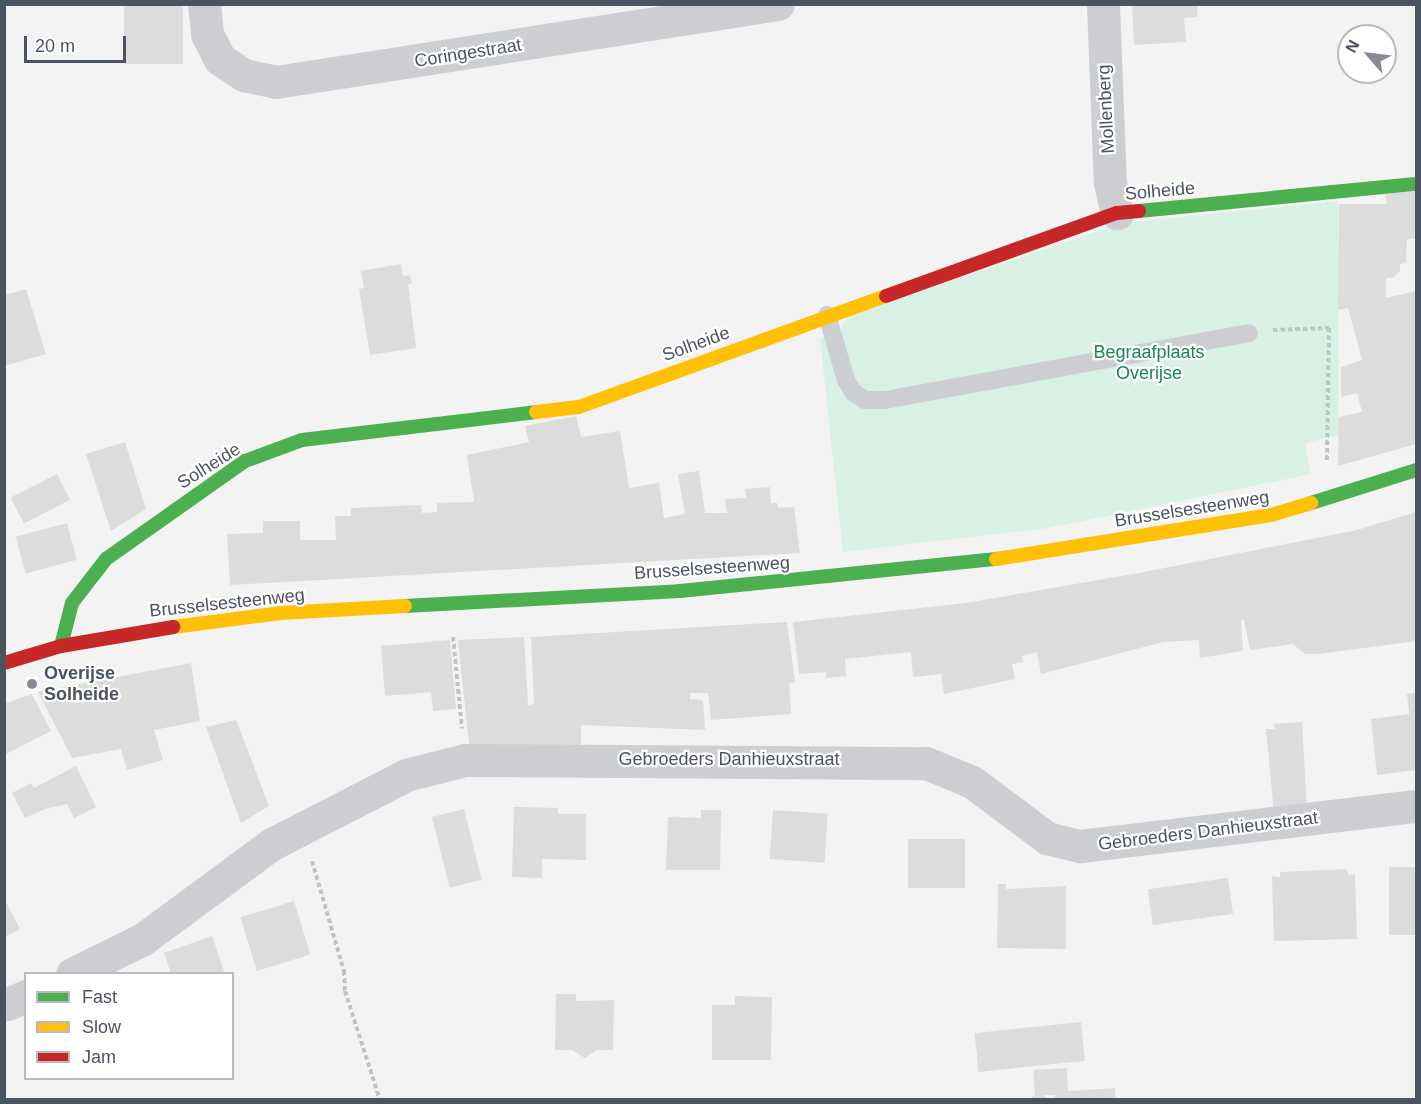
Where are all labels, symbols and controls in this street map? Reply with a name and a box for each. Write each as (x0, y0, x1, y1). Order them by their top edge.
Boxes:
scale bar (27, 24, 129, 62)
north arrow (1337, 24, 1397, 84)
street label: Coringestraat (413, 34, 523, 72)
text: 20 m (35, 36, 75, 56)
text: N (1342, 37, 1363, 55)
street label: Mollenberg (1093, 64, 1119, 154)
street label: Solheide (1124, 177, 1196, 205)
street label: Solheide (659, 322, 733, 366)
park label: Begraafplaats Overijse (1093, 342, 1205, 385)
street label: Solheide (174, 438, 244, 494)
street label: Brusselsesteenweg (1113, 486, 1271, 532)
street label: Brusselsesteenweg (633, 552, 791, 584)
street label: Brusselsesteenweg (148, 584, 306, 622)
place label: Overijse Solheide (44, 663, 119, 706)
marker: Overijse Solheide (25, 677, 39, 691)
street label: Gebroeders Danhieuxstraat (618, 748, 840, 770)
street label: Gebroeders Danhieuxstraat (1097, 807, 1319, 855)
legend (24, 972, 234, 1080)
text: Fast (82, 987, 117, 1007)
text: Slow (82, 1017, 121, 1037)
text: Jam (82, 1047, 116, 1067)

